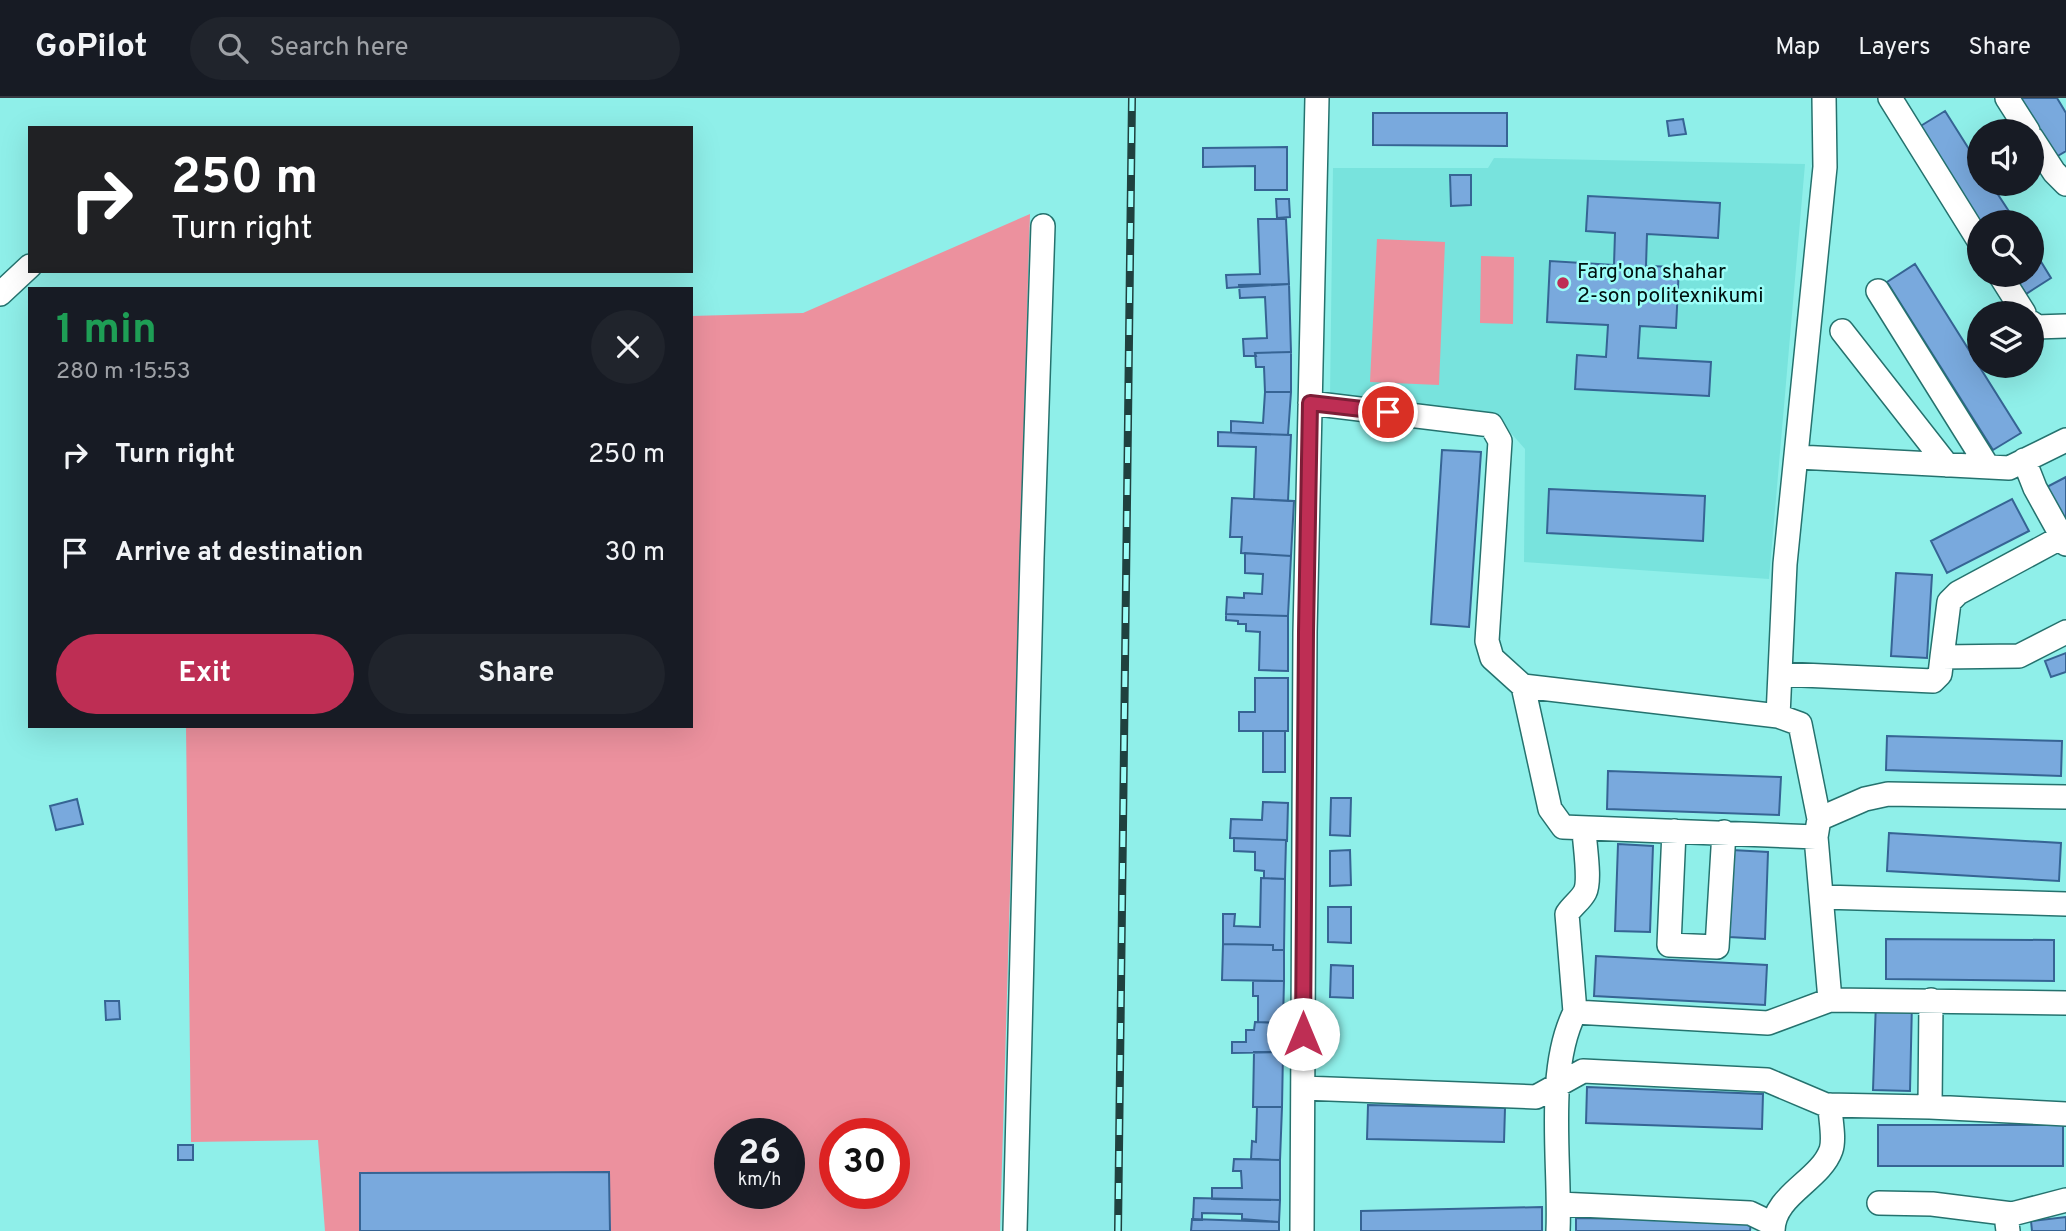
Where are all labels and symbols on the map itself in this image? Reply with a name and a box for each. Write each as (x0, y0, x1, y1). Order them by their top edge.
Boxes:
place label: Farg'ona shahar 2-son politexnikumi (1577, 259, 1763, 310)
marker: Farg'ona shahar 2-son politexnikumi (1555, 275, 1571, 291)
pin (1358, 382, 1418, 442)
position arrow (1266, 997, 1340, 1071)
speed limit sign: 30 (819, 1118, 910, 1209)

